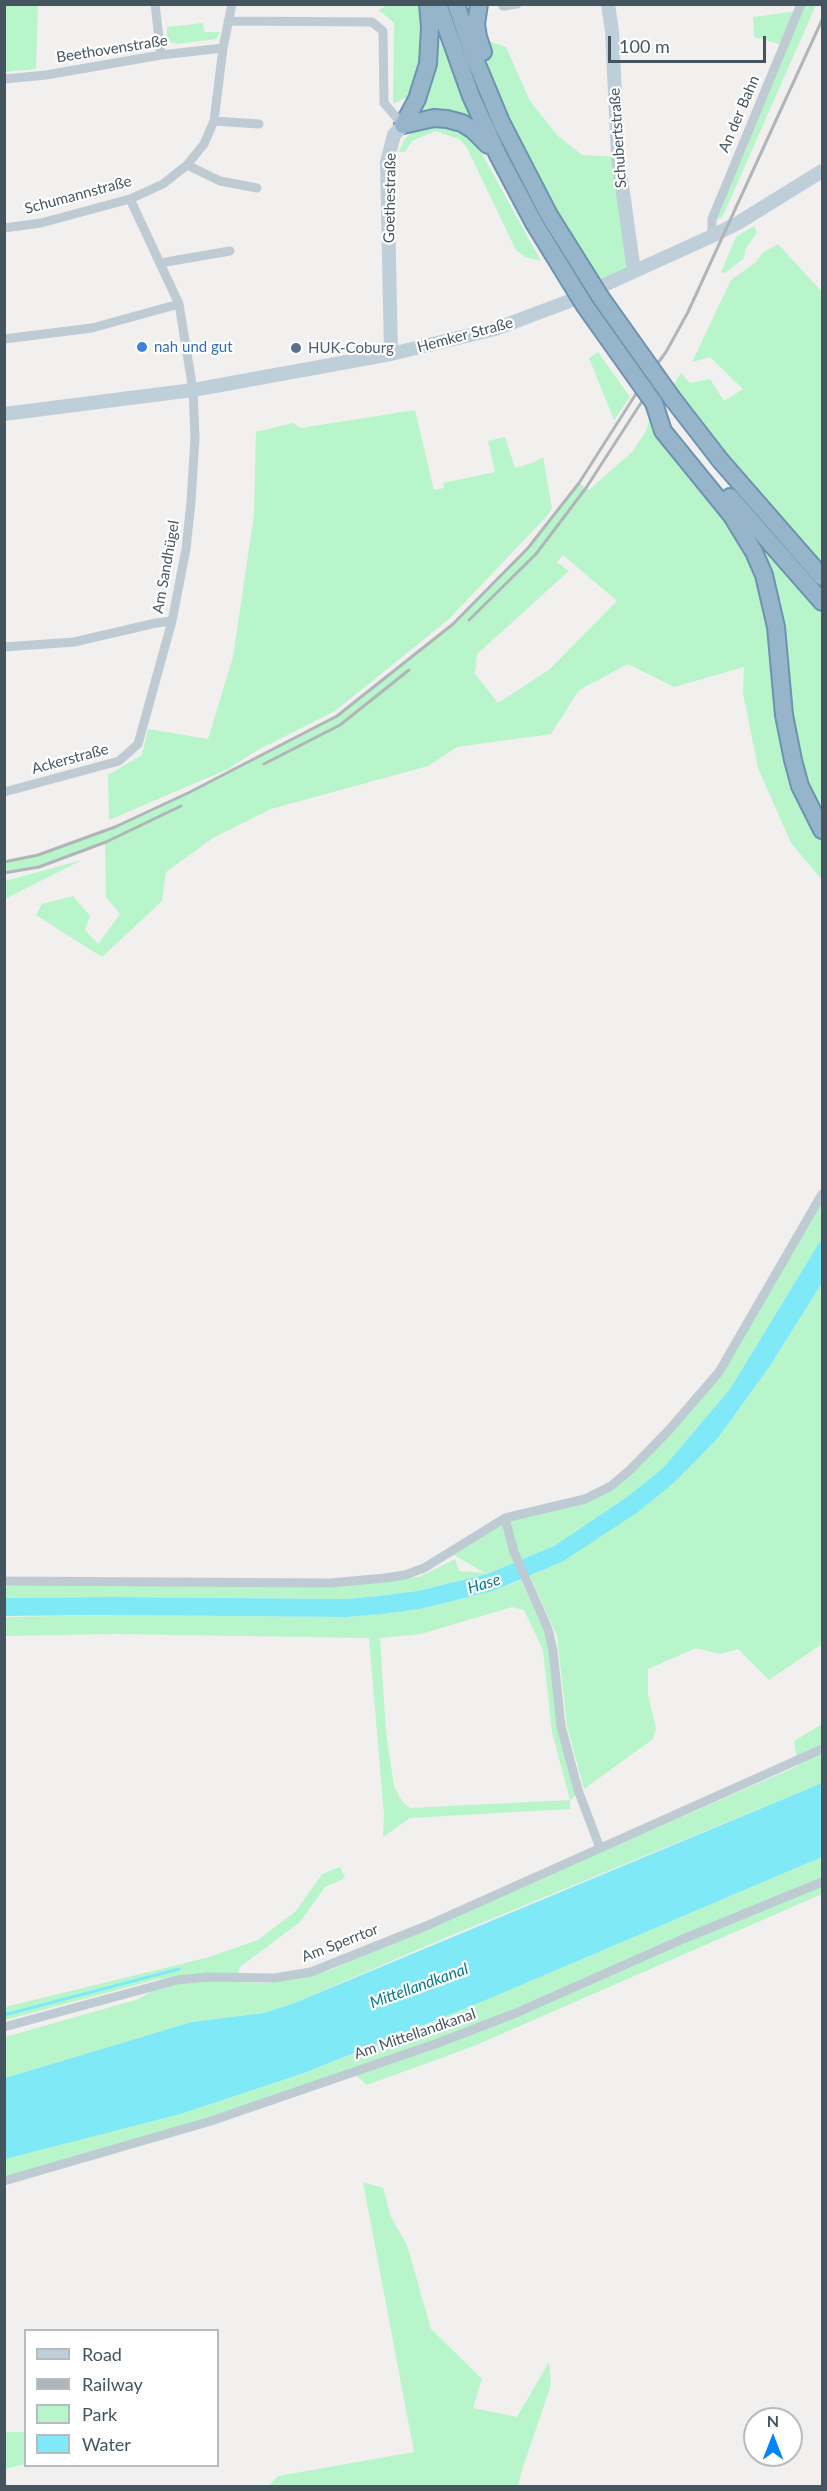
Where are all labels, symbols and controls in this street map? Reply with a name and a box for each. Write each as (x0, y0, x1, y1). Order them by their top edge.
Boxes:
scale bar (611, 24, 768, 62)
street label: Beethovenstraße (55, 31, 169, 67)
text: 100 m (619, 35, 670, 57)
street label: An der Bahn (715, 73, 763, 155)
street label: Schubertstraße (606, 87, 630, 189)
street label: Goethestraße (380, 153, 400, 243)
street label: Schumannstraße (23, 172, 133, 218)
street label: Hemker Straße (415, 314, 515, 356)
place label: nah und gut (154, 338, 233, 356)
place label: HUK-Coburg (308, 339, 394, 357)
marker: nah und gut (135, 340, 149, 354)
marker: HUK-Coburg (289, 341, 303, 355)
street label: Am Sandhügel (149, 519, 183, 615)
street label: Ackerstraße (30, 740, 110, 778)
water label: Hase (465, 1570, 503, 1598)
street label: Am Sperrtor (299, 1920, 381, 1966)
water label: Mittellandkanal (367, 1959, 471, 2013)
street label: Am Mittellandkanal (352, 2005, 478, 2063)
legend (24, 2329, 219, 2467)
text: Road (82, 2343, 122, 2365)
text: Railway (82, 2373, 143, 2395)
text: Park (82, 2403, 117, 2425)
north arrow (743, 2407, 803, 2467)
text: N (767, 2411, 779, 2430)
text: Water (82, 2433, 131, 2455)

